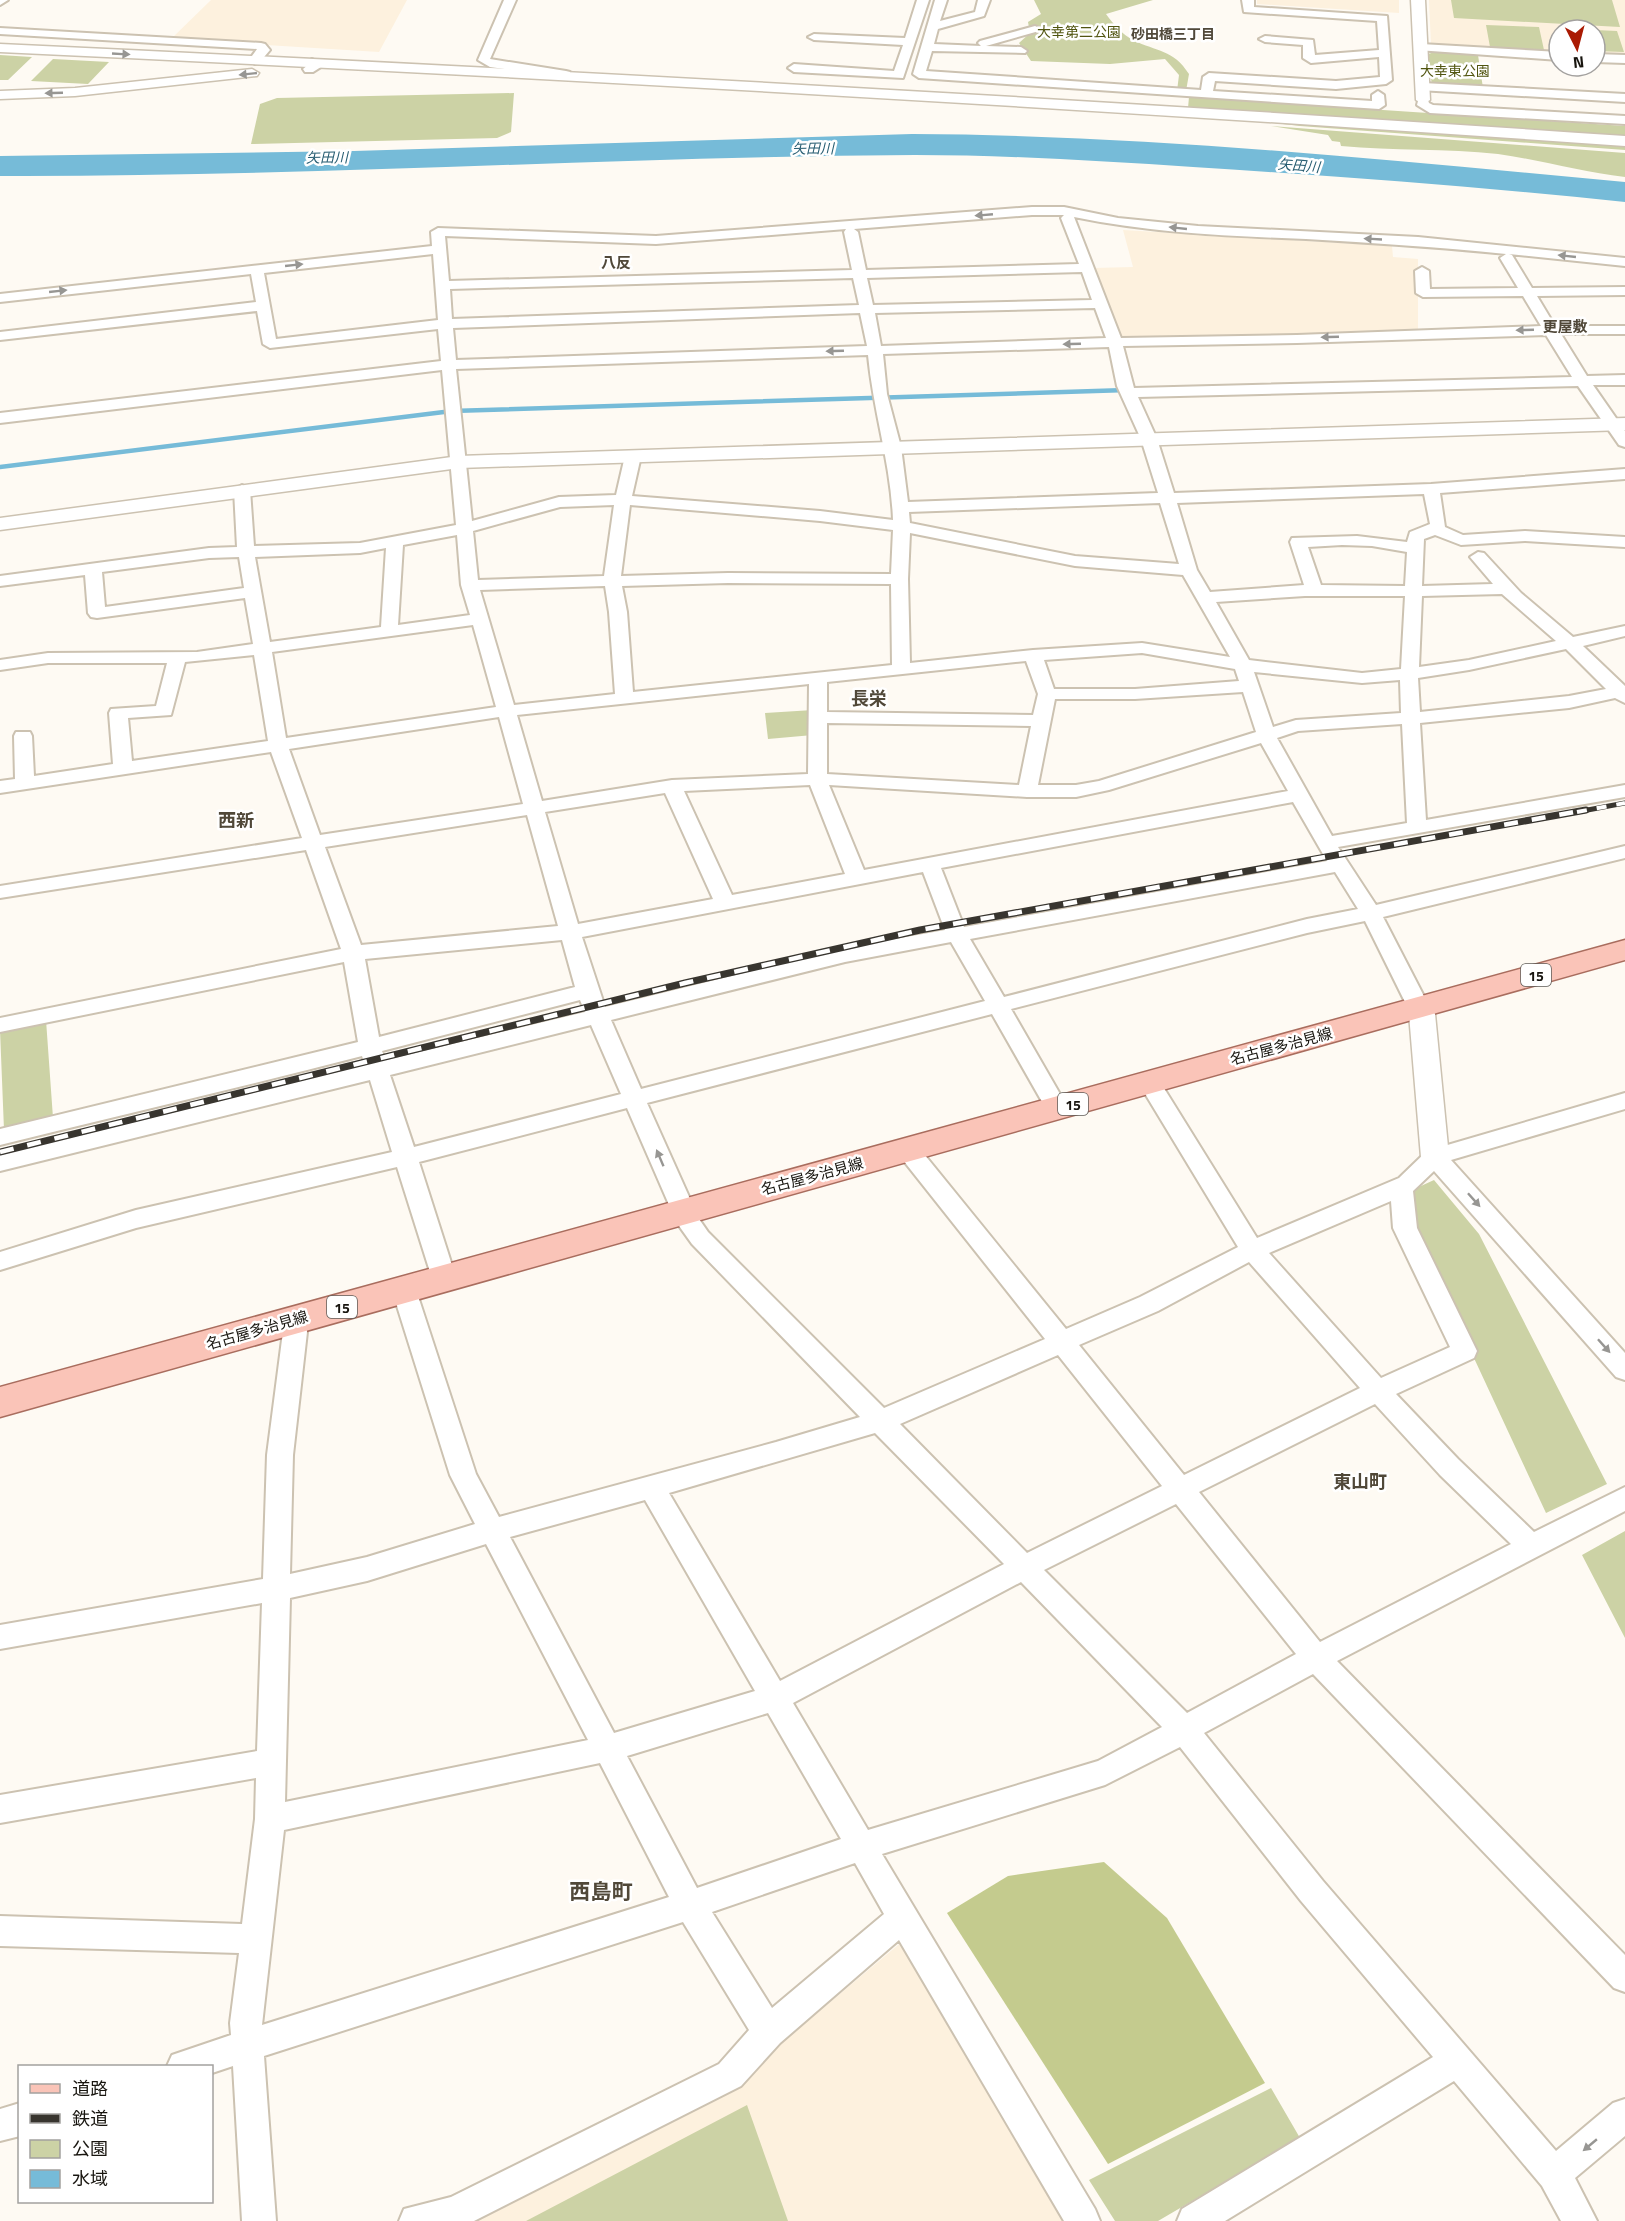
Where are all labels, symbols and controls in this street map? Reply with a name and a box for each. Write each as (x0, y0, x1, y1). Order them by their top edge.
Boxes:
north arrow (1547, 18, 1607, 78)
park label: 大幸第二公園 (1037, 21, 1121, 42)
district label: 砂田橋三丁目 (1131, 23, 1215, 44)
one-way arrow (112, 49, 131, 58)
text: N (1572, 50, 1585, 75)
park label: 大幸東公園 (1420, 60, 1490, 81)
one-way arrow (239, 69, 258, 79)
one-way arrow (45, 88, 64, 97)
water label: 矢田川 (792, 137, 836, 159)
water label: 矢田川 (306, 146, 350, 168)
water label: 矢田川 (1277, 153, 1323, 177)
one-way arrow (975, 210, 994, 220)
one-way arrow (1168, 223, 1187, 233)
one-way arrow (1363, 234, 1382, 243)
district label: 八反 (601, 251, 631, 274)
one-way arrow (1557, 251, 1576, 261)
one-way arrow (284, 261, 303, 270)
one-way arrow (49, 286, 68, 296)
district label: 更屋敷 (1542, 315, 1588, 338)
one-way arrow (1515, 326, 1534, 335)
one-way arrow (1320, 333, 1339, 342)
one-way arrow (1062, 339, 1081, 348)
one-way arrow (825, 347, 844, 356)
district label: 長栄 (851, 685, 887, 712)
district label: 西新 (218, 807, 254, 834)
road number: 15 (1521, 964, 1551, 986)
street label: 名古屋多治見線 (1227, 1021, 1335, 1071)
road number: 15 (1058, 1093, 1088, 1115)
one-way arrow (655, 1148, 665, 1166)
street label: 名古屋多治見線 (758, 1151, 866, 1201)
one-way arrow (1467, 1192, 1480, 1207)
road number: 15 (327, 1296, 357, 1318)
street label: 名古屋多治見線 (203, 1304, 311, 1356)
one-way arrow (1597, 1338, 1610, 1353)
district label: 東山町 (1333, 1468, 1387, 1495)
district label: 西島町 (570, 1875, 633, 1907)
legend (18, 2065, 213, 2203)
text: 道路 (72, 2075, 108, 2102)
text: 鉄道 (72, 2105, 108, 2132)
text: 公園 (72, 2135, 108, 2162)
one-way arrow (1582, 2138, 1598, 2151)
text: 水域 (72, 2165, 108, 2192)

